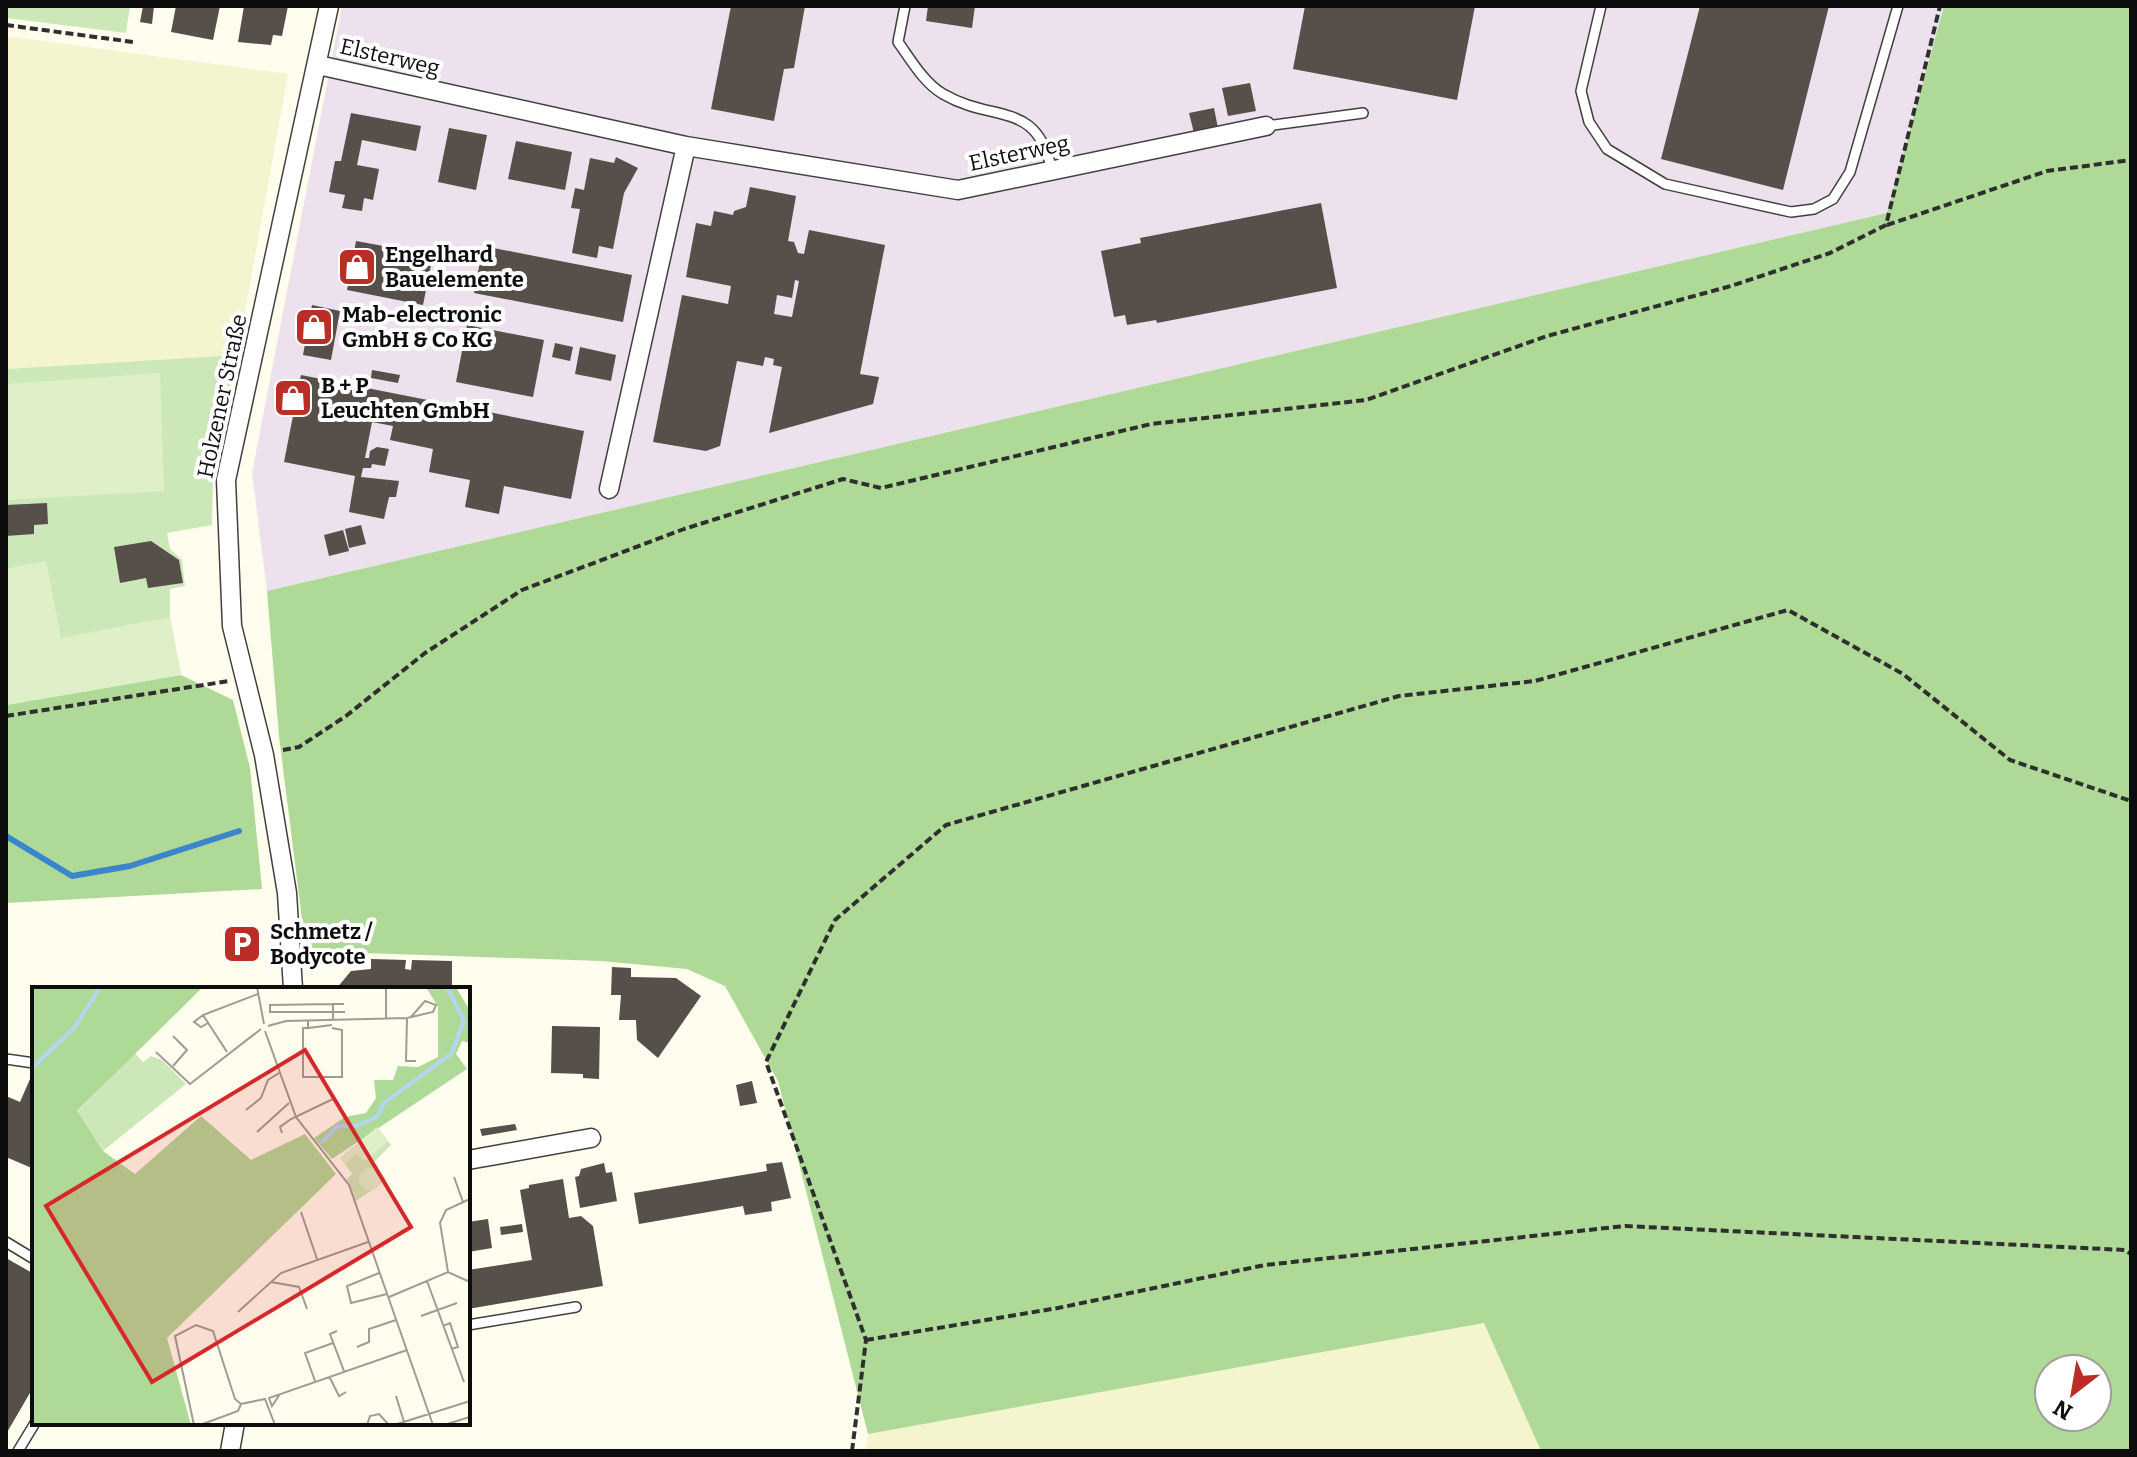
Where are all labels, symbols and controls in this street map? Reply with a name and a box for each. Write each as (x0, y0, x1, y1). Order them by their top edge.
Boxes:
street label: Elsterweg (337, 32, 443, 82)
street label: Elsterweg (966, 129, 1072, 177)
place label: Engelhard Bauelemente (385, 241, 524, 293)
shop icon: Engelhard Bauelemente (336, 246, 378, 288)
place label: Mab-electronic GmbH & Co KG (342, 301, 502, 353)
shop icon: Mab-electronic GmbH & Co KG (293, 306, 335, 348)
street label: Holzener Straße (191, 312, 253, 480)
place label: B + P Leuchten GmbH (321, 372, 490, 424)
shop icon: B + P Leuchten GmbH (272, 377, 314, 419)
place label: Schmetz / Bodycote (270, 918, 373, 970)
parking icon: Schmetz / Bodycote (221, 923, 263, 965)
inset map (32, 987, 470, 1425)
north arrow (2033, 1353, 2113, 1433)
text: N (2049, 1394, 2077, 1426)

